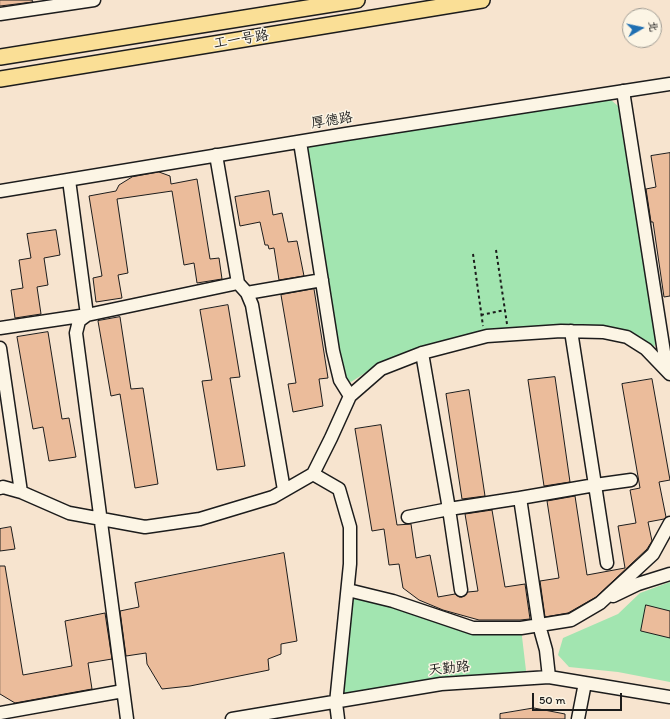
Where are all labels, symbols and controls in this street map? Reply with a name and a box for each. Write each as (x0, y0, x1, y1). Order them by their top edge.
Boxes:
north arrow (622, 8, 662, 48)
text: 北 (646, 20, 661, 33)
street label: 工一号路 (212, 27, 270, 53)
street label: 厚德路 (310, 109, 354, 133)
street label: 天勤路 (427, 658, 471, 680)
scale bar (534, 685, 624, 711)
text: 50 m (539, 693, 565, 707)

